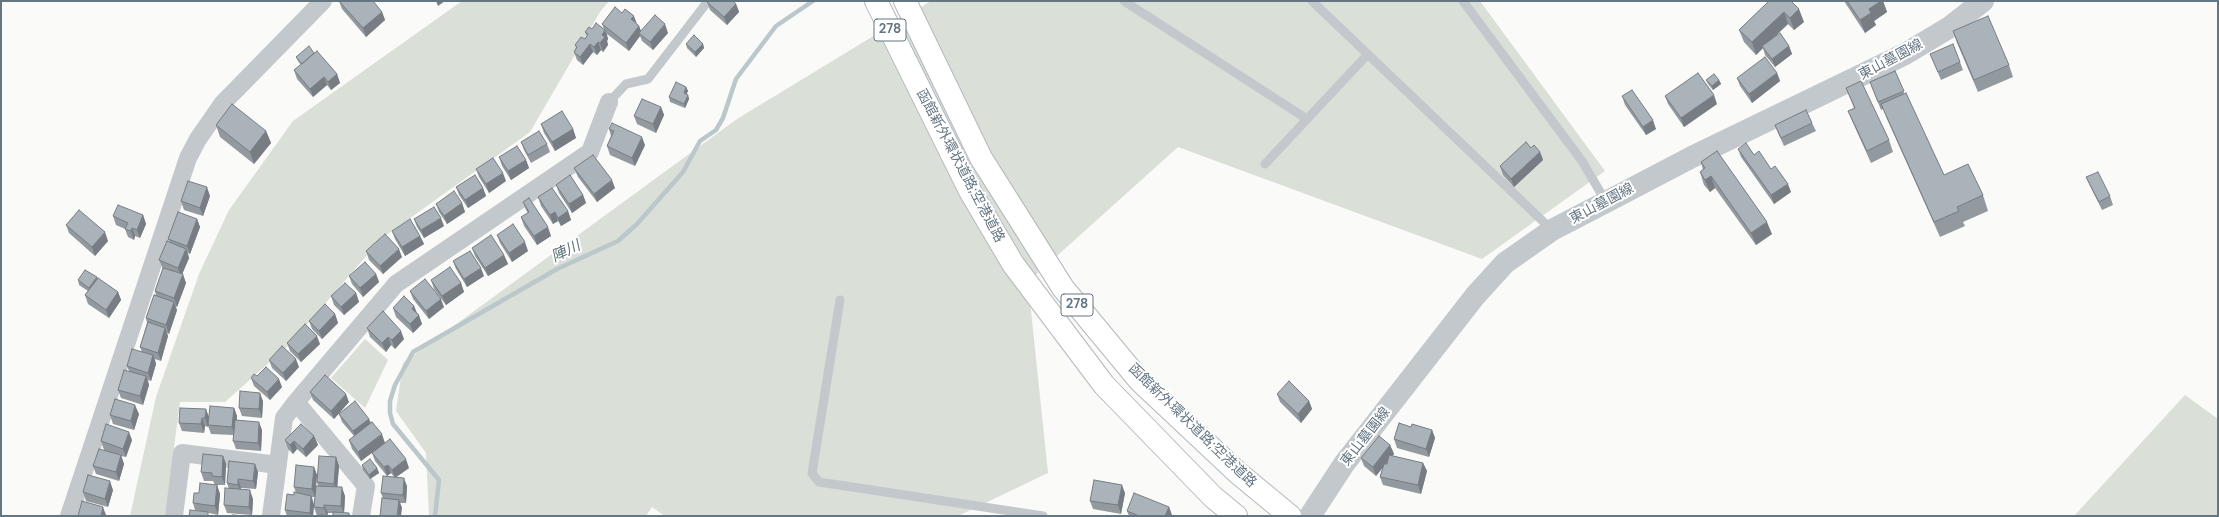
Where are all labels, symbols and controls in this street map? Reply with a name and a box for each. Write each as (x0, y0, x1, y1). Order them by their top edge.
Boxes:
road number: 278 (874, 19, 906, 41)
street label: 東山墓園線 (1856, 36, 1926, 84)
street label: 函館新外環状道路;空港道路 (912, 86, 1008, 246)
street label: 東山墓園線 (1567, 180, 1637, 228)
water label: 陣川 (549, 237, 583, 267)
road number: 278 (1061, 294, 1093, 316)
street label: 函館新外環状道路;空港道路 (1125, 361, 1259, 491)
street label: 東山墓園線 (1338, 404, 1394, 470)

